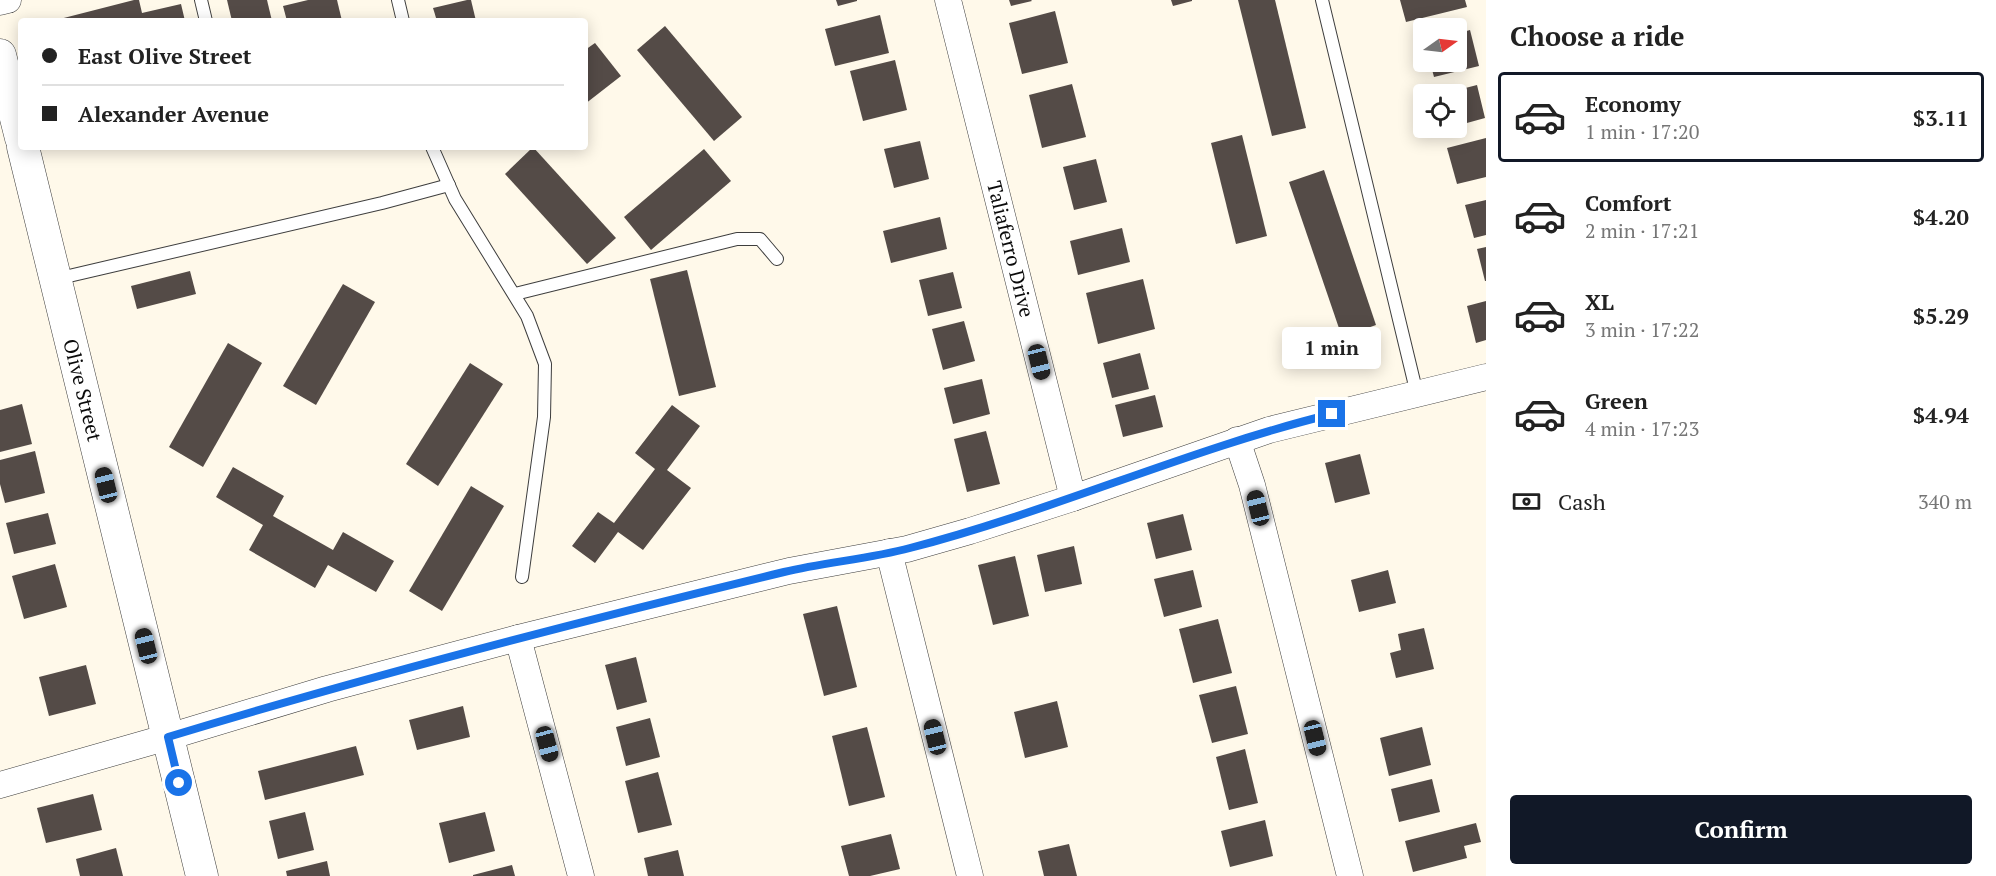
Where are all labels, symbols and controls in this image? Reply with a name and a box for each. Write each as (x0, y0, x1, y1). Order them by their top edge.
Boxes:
north arrow (1413, 18, 1467, 72)
map controls (1413, 18, 1467, 138)
text: Choose a ride (1510, 18, 1685, 54)
text: East Olive Street (78, 41, 252, 70)
button: locate (1413, 84, 1467, 138)
text: Economy (1585, 89, 1681, 118)
icon: car (1513, 90, 1567, 144)
text: Alexander Avenue (78, 99, 269, 128)
text: $3.11 (1913, 103, 1969, 132)
text: 1 min · 17:20 (1585, 118, 1699, 145)
street label: Taliaferro Drive (981, 178, 1041, 320)
text: Comfort (1585, 188, 1671, 217)
icon: car (1513, 189, 1567, 243)
text: $4.20 (1913, 202, 1969, 231)
text: 2 min · 17:21 (1585, 217, 1699, 244)
text: XL (1585, 287, 1614, 316)
icon: car (1513, 288, 1567, 342)
text: $5.29 (1913, 301, 1969, 330)
text: 3 min · 17:22 (1585, 316, 1699, 343)
callout: 1 min (1282, 327, 1382, 369)
text: 1 min (1304, 334, 1359, 361)
street label: Olive Street (57, 336, 109, 445)
car (1026, 342, 1052, 382)
text: Green (1585, 386, 1648, 415)
icon: car (1513, 387, 1567, 441)
route end (1318, 400, 1345, 427)
text: $4.94 (1913, 400, 1969, 429)
text: 4 min · 17:23 (1585, 415, 1699, 442)
car (93, 465, 119, 505)
icon: cash (1510, 485, 1543, 518)
text: Cash (1558, 487, 1606, 516)
car (1245, 488, 1271, 528)
text: 340 m (1918, 488, 1972, 515)
car (133, 626, 159, 666)
car (922, 717, 948, 757)
car (1302, 718, 1328, 758)
car (534, 724, 560, 764)
route start (165, 769, 192, 796)
button: Confirm (1510, 795, 1972, 864)

